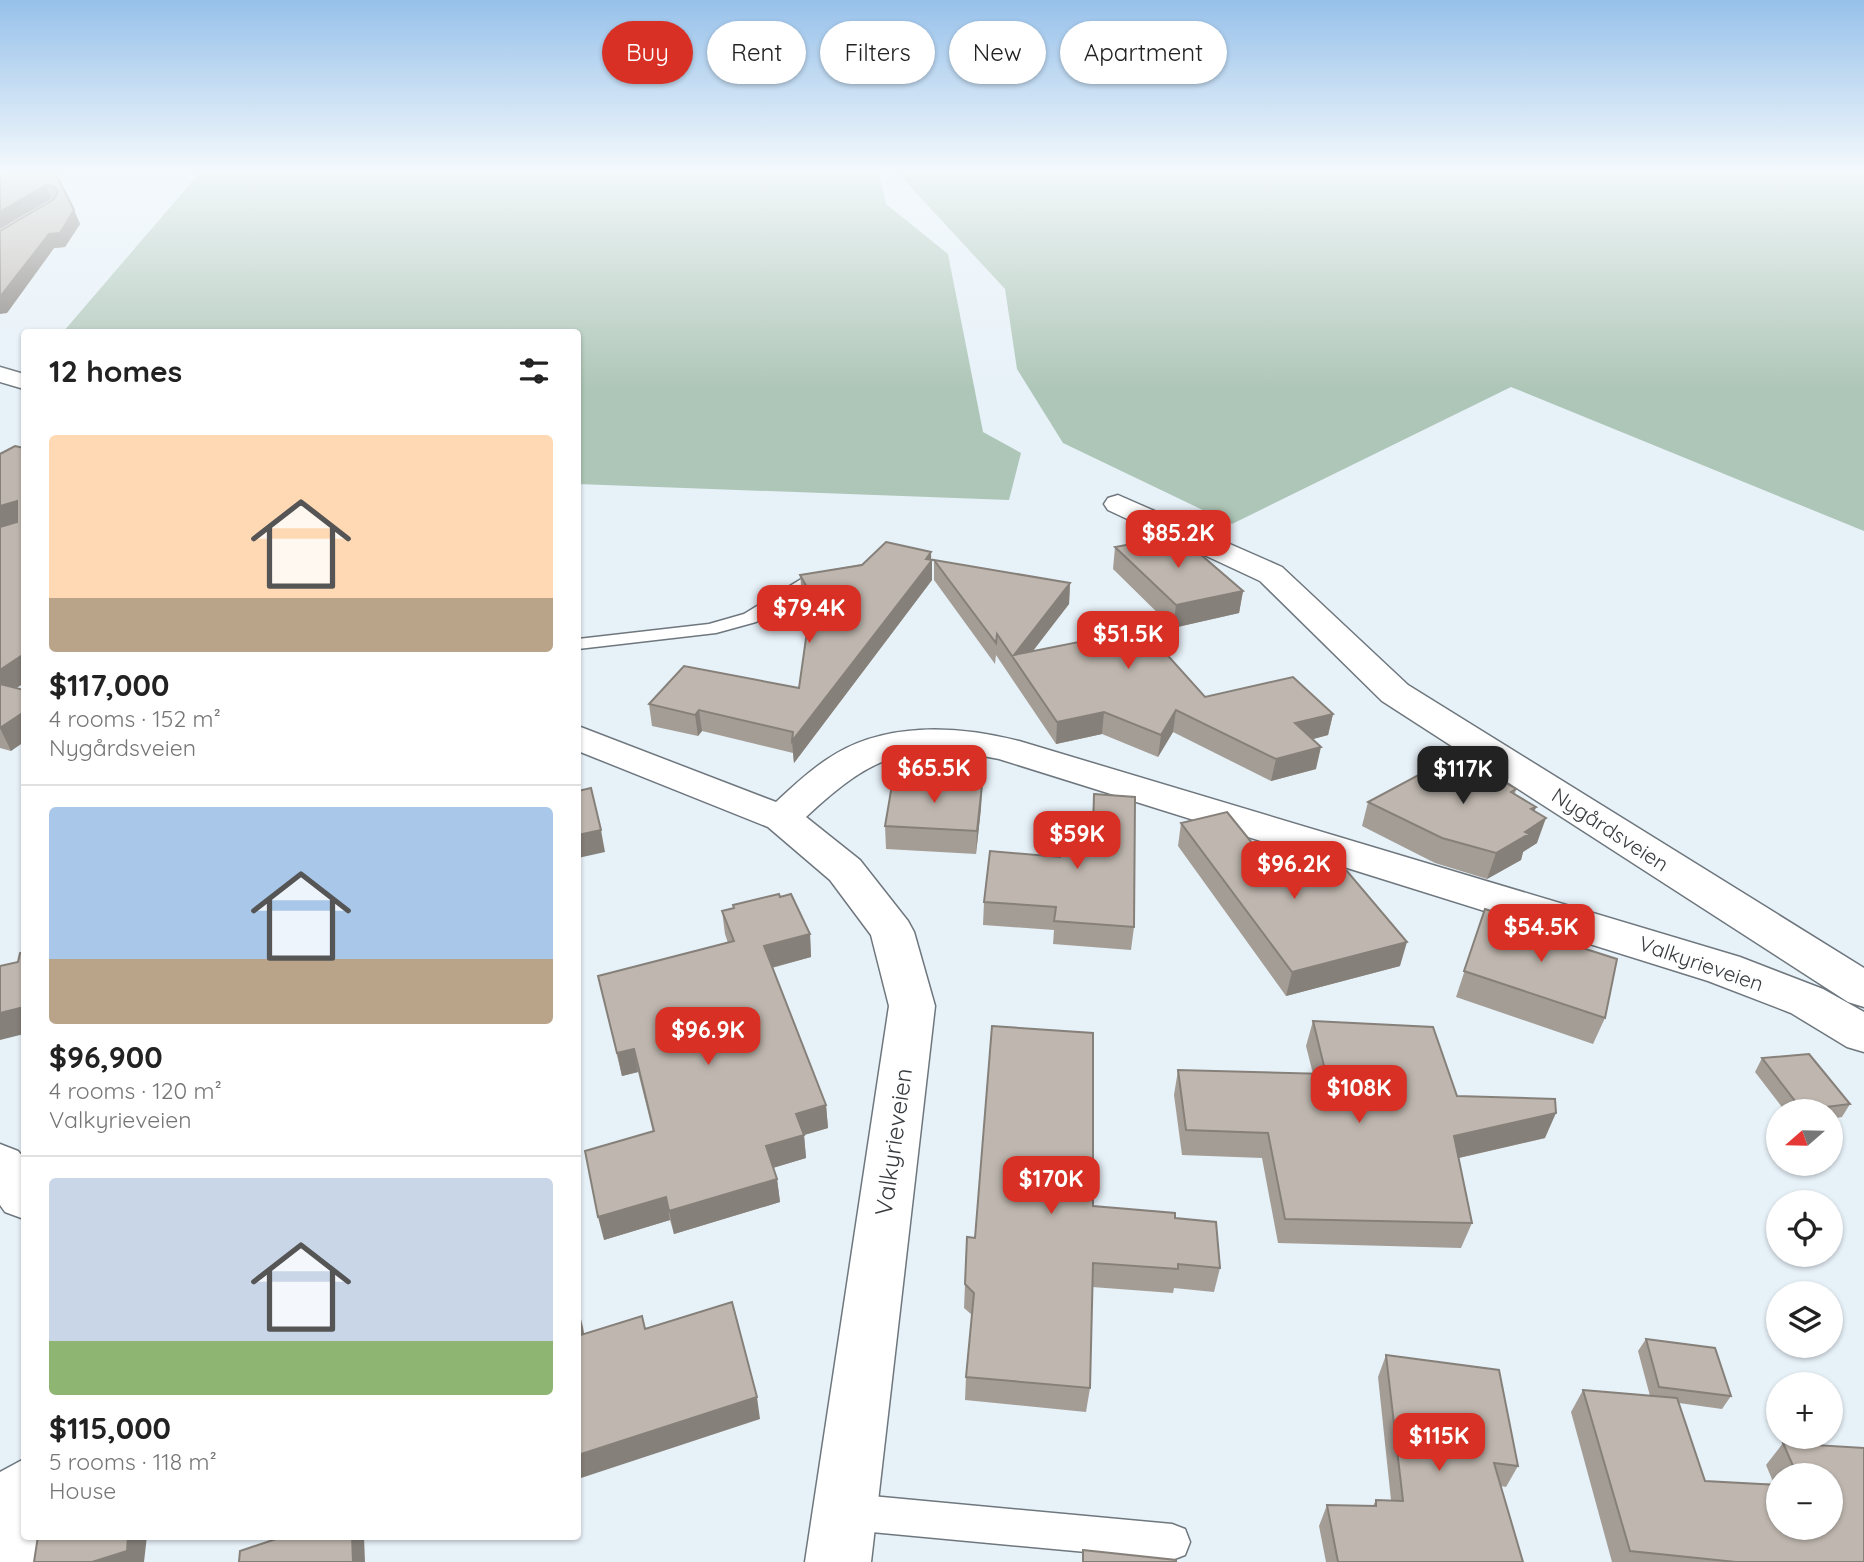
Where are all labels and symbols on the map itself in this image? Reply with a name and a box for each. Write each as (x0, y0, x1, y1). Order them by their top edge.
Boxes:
pin: $85.2K (1121, 510, 1235, 570)
pin: $79.4K (752, 586, 866, 645)
pin: $51.5K (1071, 612, 1185, 671)
pin: $65.5K (877, 746, 991, 805)
pin: $117K (1414, 746, 1512, 806)
street label: Nygårdsveien (1547, 782, 1674, 877)
pin: $59K (1036, 812, 1118, 871)
pin: $96.2K (1237, 842, 1351, 901)
pin: $54.5K (1484, 904, 1598, 964)
street label: Valkyrieveien (1636, 930, 1767, 997)
pin: $96.9K (651, 1007, 765, 1067)
street label: Valkyrieveien (868, 1066, 918, 1218)
pin: $108K (1310, 1066, 1408, 1125)
north arrow (1766, 1099, 1843, 1176)
pin: $170K (1002, 1156, 1100, 1216)
pin: $115K (1390, 1414, 1488, 1473)

